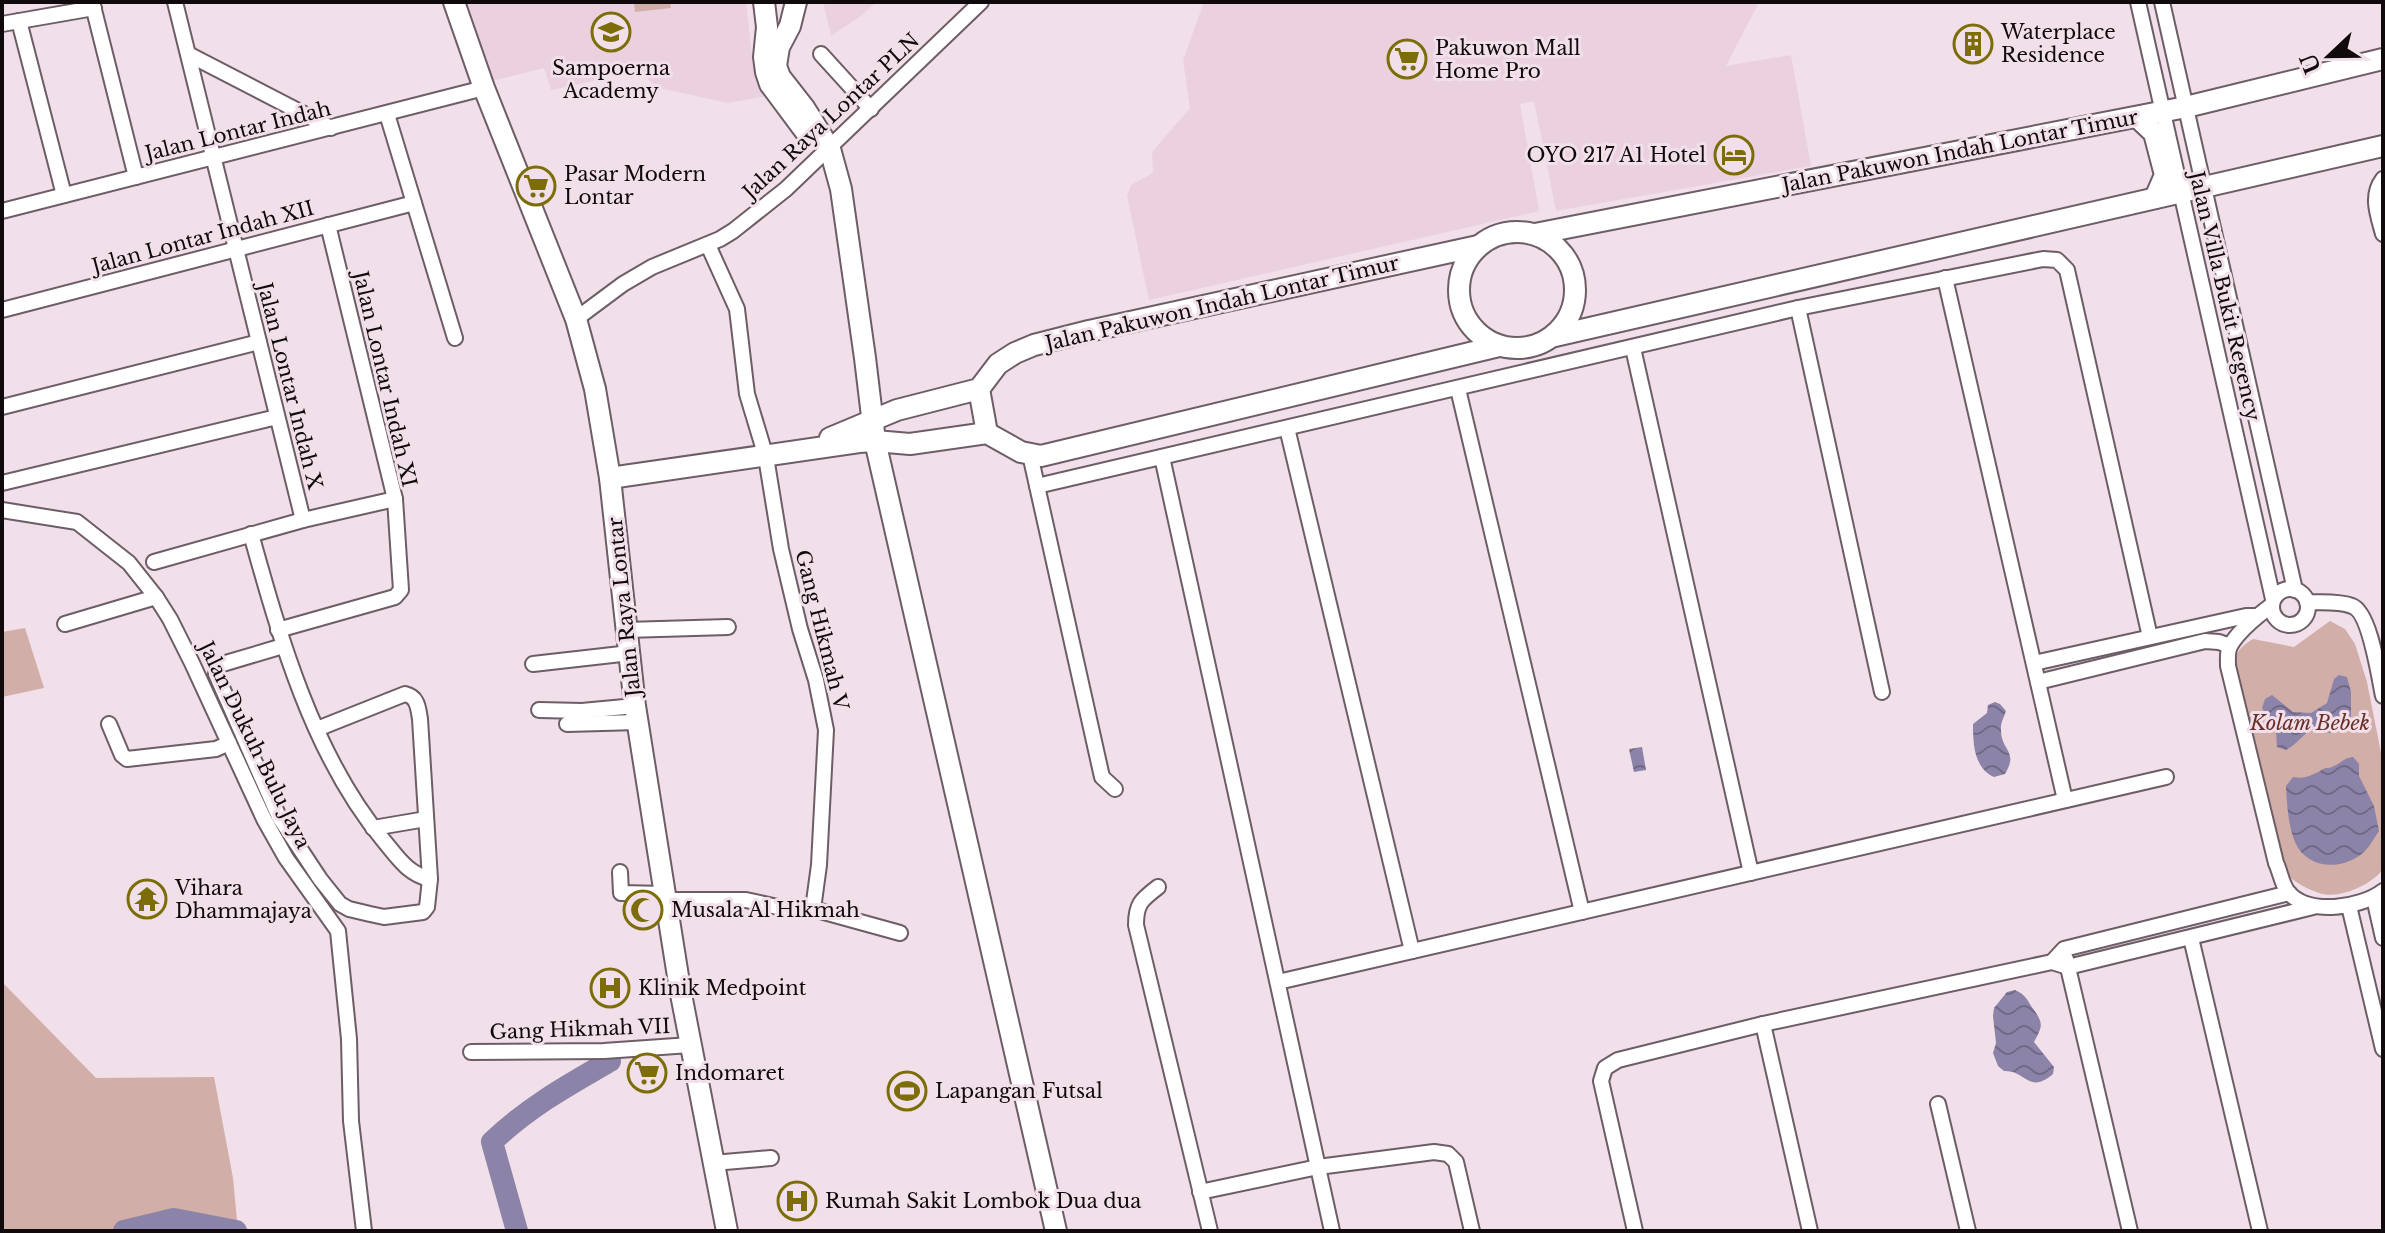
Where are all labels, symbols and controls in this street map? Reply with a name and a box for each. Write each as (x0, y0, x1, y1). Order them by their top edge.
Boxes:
school or university icon: Sampoerna Academy (590, 11, 632, 53)
north arrow (2289, 16, 2369, 96)
place label: Waterplace Residence (2000, 20, 2116, 67)
building icon: Waterplace Residence (1952, 23, 1994, 65)
street label: Jalan Raya Lontar PLN (736, 28, 924, 206)
place label: Pakuwon Mall Home Pro (1435, 36, 1580, 83)
supermarket icon: Pakuwon Mall Home Pro (1386, 38, 1428, 80)
text: U (2295, 49, 2327, 77)
place label: Sampoerna Academy (552, 56, 671, 103)
street label: Jalan Lontar Indah (140, 96, 334, 166)
street label: Jalan Pakuwon Indah Lontar Timur (1777, 105, 2140, 198)
hotel icon: OYO 217 A1 Hotel (1713, 134, 1755, 176)
place label: OYO 217 A1 Hotel (1526, 143, 1706, 167)
place label: Pasar Modern Lontar (564, 162, 706, 209)
supermarket icon: Pasar Modern Lontar (515, 165, 557, 207)
street label: Jalan Villa Bukit Regency (2184, 166, 2265, 423)
street label: Jalan Lontar Indah XII (86, 196, 317, 279)
street label: Jalan Pakuwon Indah Lontar Timur (1040, 250, 1402, 356)
street label: Jalan Lontar Indah XI (348, 266, 422, 489)
street label: Jalan Lontar Indah X (252, 277, 327, 493)
street label: Jalan Raya Lontar (603, 515, 646, 701)
street label: Gang Hikmah V (790, 547, 854, 713)
street label: Jalan Dukuh Bulu Jaya (193, 635, 316, 853)
park label: Kolam Bebek (2249, 711, 2370, 735)
place label: Vihara Dhammajaya (174, 876, 313, 923)
temple icon: Vihara Dhammajaya (126, 878, 168, 920)
mosque icon: Musala Al Hikmah (622, 889, 664, 931)
place label: Musala Al Hikmah (671, 898, 860, 922)
hospital icon: Klinik Medpoint (589, 967, 631, 1009)
place label: Klinik Medpoint (638, 976, 807, 1000)
street label: Gang Hikmah VII (489, 1014, 671, 1044)
supermarket icon: Indomaret (626, 1052, 668, 1094)
place label: Indomaret (675, 1061, 785, 1085)
sports icon: Lapangan Futsal (886, 1070, 928, 1112)
place label: Lapangan Futsal (935, 1079, 1103, 1103)
hospital icon: Rumah Sakit Lombok Dua dua (776, 1180, 818, 1222)
place label: Rumah Sakit Lombok Dua dua (825, 1189, 1142, 1213)

